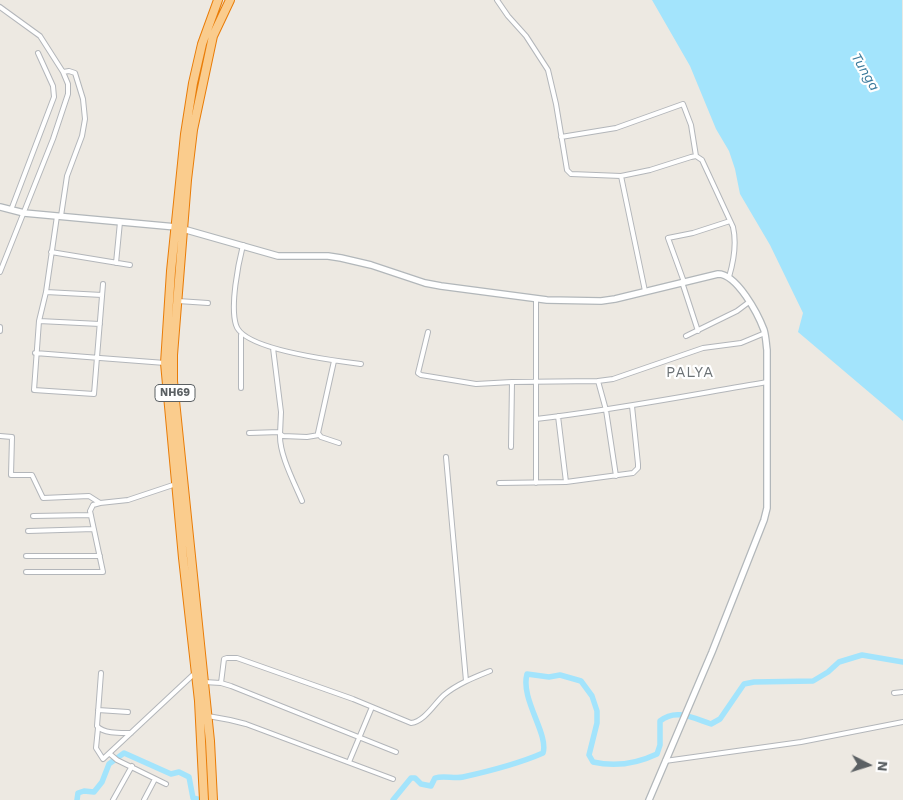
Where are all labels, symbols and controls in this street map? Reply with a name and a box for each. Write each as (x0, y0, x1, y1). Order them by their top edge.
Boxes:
water label: Tunga (847, 50, 883, 94)
district label: PALYA (665, 364, 715, 382)
road number: NH69 (155, 384, 195, 402)
north arrow (843, 740, 893, 790)
text: N (875, 760, 891, 772)

